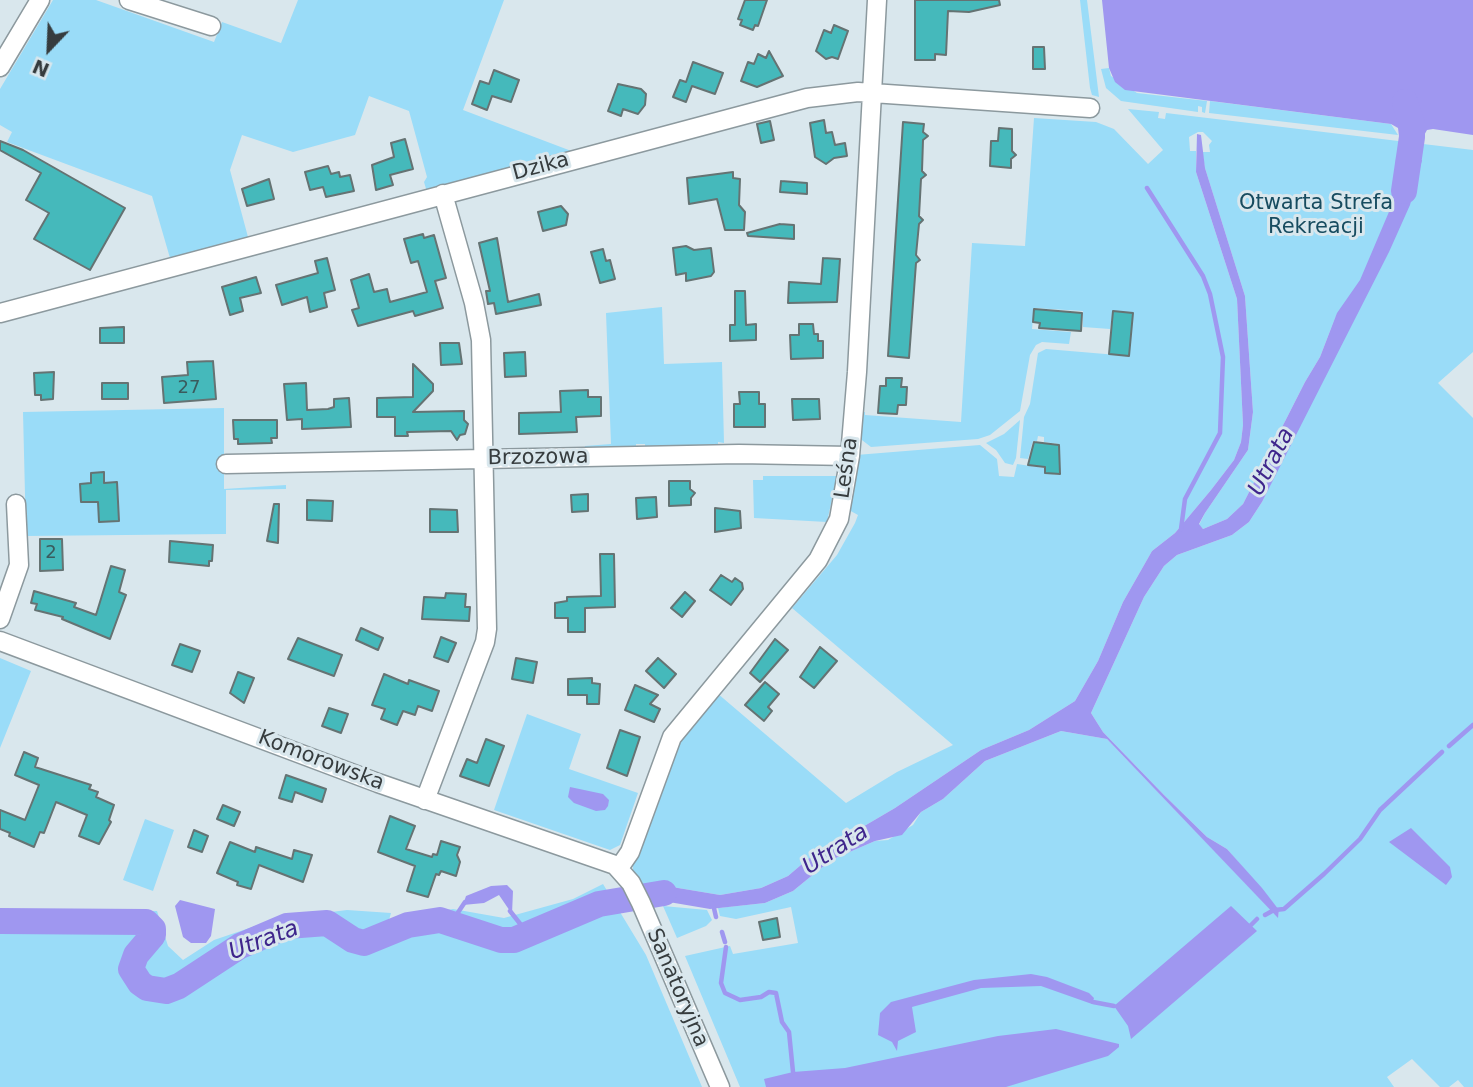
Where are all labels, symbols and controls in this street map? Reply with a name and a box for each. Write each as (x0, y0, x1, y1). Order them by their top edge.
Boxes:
north arrow (14, 14, 84, 84)
text: N (29, 55, 52, 82)
street label: Dzika (510, 147, 572, 187)
park label: Otwarta Strefa Rekreacji (1239, 191, 1393, 241)
house number: 27 (178, 377, 200, 399)
water label: Utrata (1243, 423, 1301, 501)
street label: Leśna (830, 436, 864, 500)
street label: Brzozowa (487, 445, 589, 471)
house number: 2 (45, 542, 57, 564)
street label: Komorowska (255, 725, 387, 797)
water label: Utrata (798, 819, 874, 881)
water label: Utrata (225, 915, 303, 967)
street label: Sanatoryjna (641, 925, 713, 1051)

